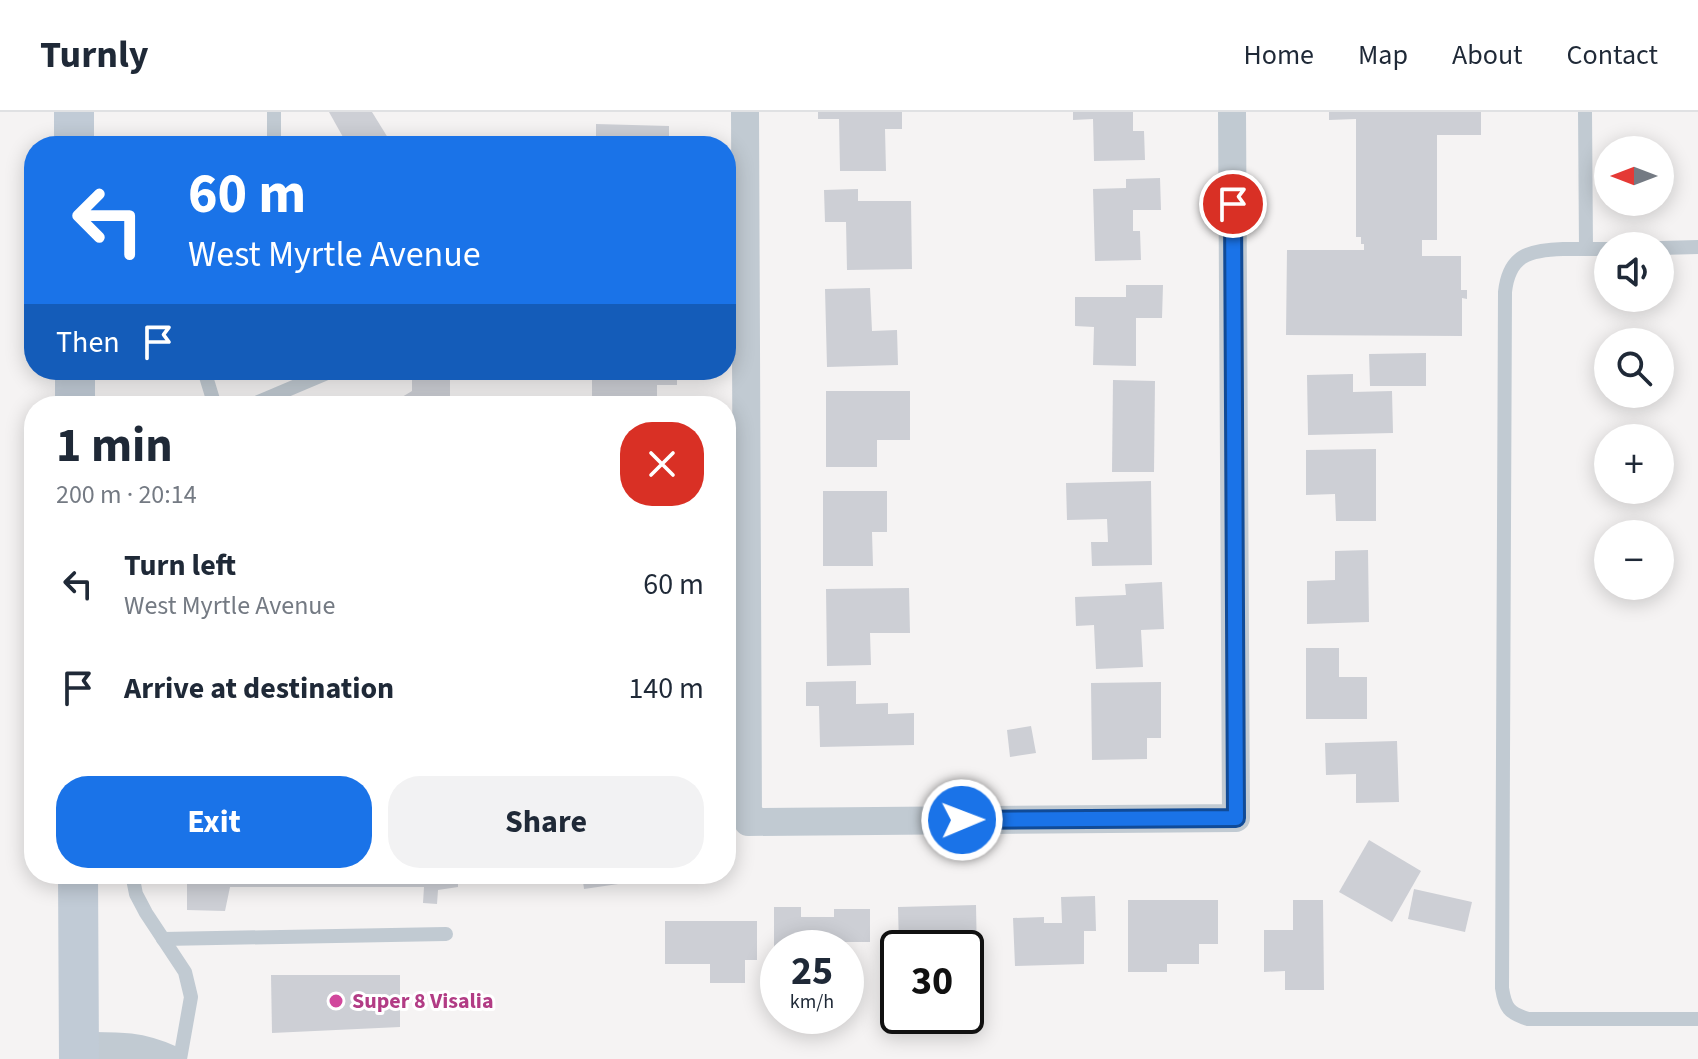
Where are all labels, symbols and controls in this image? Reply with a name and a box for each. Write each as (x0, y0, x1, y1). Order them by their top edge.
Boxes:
text: Turnly (40, 28, 149, 82)
text: Home (1243, 35, 1314, 75)
text: Map (1358, 35, 1408, 75)
text: About (1452, 35, 1523, 75)
text: Contact (1567, 35, 1658, 75)
north arrow (1594, 136, 1674, 216)
map controls (1594, 136, 1674, 600)
text: 60 m (188, 155, 306, 234)
icon: left (56, 168, 160, 272)
pin (1199, 170, 1267, 238)
icon: arrive (1211, 182, 1255, 226)
text: West Myrtle Avenue (188, 229, 481, 280)
button: sound (1594, 232, 1674, 312)
icon: arrive (136, 320, 180, 364)
text: Then (56, 321, 120, 364)
button: search (1594, 328, 1674, 408)
text: 1 min (56, 412, 173, 480)
button: close (620, 422, 704, 506)
button: + (1594, 424, 1674, 504)
text: 200 m · 20:14 (56, 476, 197, 513)
button: − (1594, 520, 1674, 600)
text: Turn left (124, 544, 236, 587)
icon: left (56, 562, 100, 606)
text: 60 m (643, 563, 704, 606)
text: West Myrtle Avenue (124, 587, 335, 624)
icon: arrive (56, 666, 100, 710)
text: Arrive at destination (124, 667, 394, 710)
text: 140 m (628, 667, 704, 710)
button: Exit (56, 776, 372, 868)
button: Share (388, 776, 704, 868)
position arrow (920, 778, 1004, 862)
speed limit sign: 30 (880, 930, 984, 1034)
text: 25 (791, 943, 833, 1000)
place label: Super 8 Visalia (352, 985, 494, 1017)
text: km/h (790, 988, 834, 1016)
marker: Super 8 Visalia (327, 992, 345, 1010)

